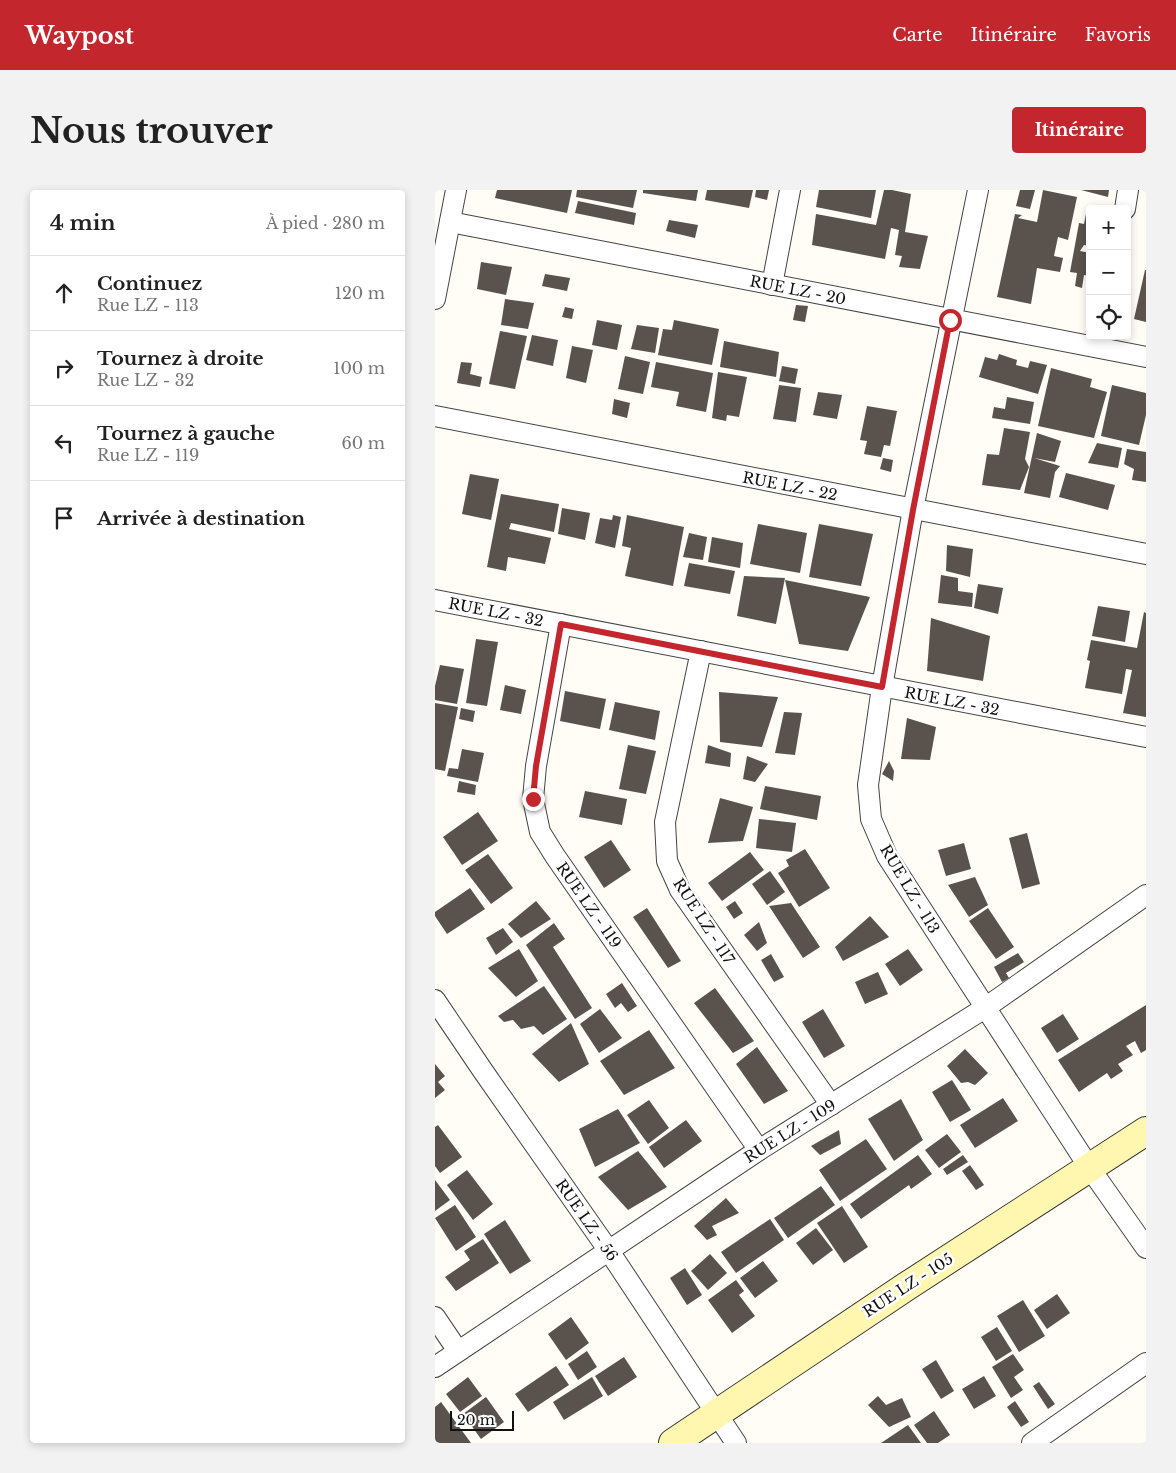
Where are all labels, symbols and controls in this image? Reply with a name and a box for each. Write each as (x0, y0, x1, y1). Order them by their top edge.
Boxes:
text: Waypost (25, 21, 134, 50)
text: Carte (892, 24, 942, 46)
text: Itinéraire (970, 24, 1057, 46)
text: Favoris (1085, 24, 1151, 46)
button: Itinéraire (1012, 107, 1146, 153)
text: Nous trouver (30, 109, 273, 152)
map controls (1086, 205, 1131, 340)
button: + (1086, 205, 1131, 250)
text: 4 min (50, 210, 116, 236)
text: À pied · 280 m (266, 213, 385, 233)
button: − (1086, 250, 1131, 295)
street label: RUE LZ - 20 (748, 271, 848, 309)
text: Continuez (97, 272, 202, 295)
icon: ahead (50, 279, 78, 307)
text: 120 m (335, 283, 385, 303)
text: Rue LZ - 113 (97, 295, 199, 315)
button: locate (1086, 295, 1131, 340)
route start (939, 309, 962, 332)
text: Tournez à droite (97, 347, 264, 370)
icon: right (50, 354, 78, 382)
text: 100 m (333, 358, 385, 378)
text: Rue LZ - 32 (97, 370, 194, 390)
text: Tournez à gauche (97, 422, 275, 445)
icon: left (50, 429, 78, 457)
text: 60 m (342, 433, 385, 453)
text: Rue LZ - 119 (97, 445, 199, 465)
street label: RUE LZ - 22 (741, 468, 839, 504)
icon: arrive (50, 504, 78, 532)
text: Arrivée à destination (97, 507, 305, 530)
street label: RUE LZ - 32 (447, 594, 545, 630)
street label: RUE LZ - 32 (903, 683, 1001, 719)
route end (522, 788, 545, 811)
street label: RUE LZ - 113 (876, 841, 944, 937)
street label: RUE LZ - 119 (552, 858, 626, 952)
street label: RUE LZ - 117 (669, 875, 739, 968)
street label: RUE LZ - 109 (741, 1095, 839, 1167)
street label: RUE LZ - 56 (552, 1175, 622, 1265)
street label: RUE LZ - 105 (859, 1249, 957, 1321)
scale bar (450, 1408, 514, 1431)
text: 20 m (457, 1411, 495, 1429)

